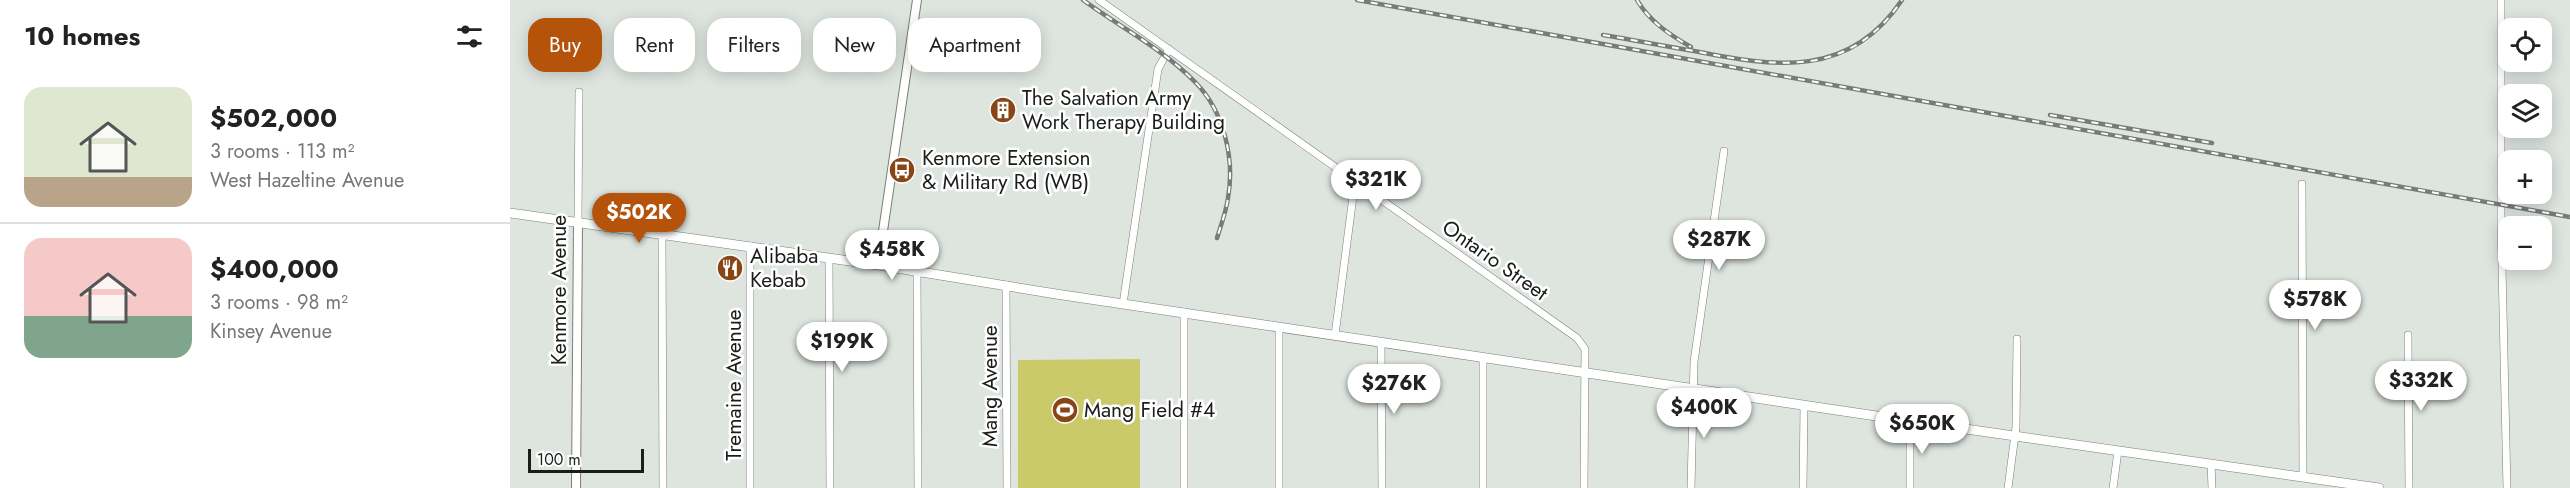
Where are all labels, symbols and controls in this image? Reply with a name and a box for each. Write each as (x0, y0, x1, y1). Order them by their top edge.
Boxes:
text: 10 homes (24, 17, 140, 55)
chip: Buy (528, 18, 602, 72)
chip: Rent (614, 18, 695, 72)
chip: Filters (707, 18, 801, 72)
chip: New (813, 18, 896, 72)
chip: Apartment (908, 18, 1041, 72)
map controls (2498, 18, 2552, 270)
button: locate (2498, 18, 2552, 72)
icon: filters (453, 20, 486, 53)
place label: The Salvation Army Work Therapy Building (1022, 83, 1225, 137)
button: layers (2498, 84, 2552, 138)
building icon: The Salvation Army Work Therapy Building (988, 95, 1018, 125)
text: $502,000 (210, 99, 337, 137)
icon: home (72, 111, 144, 183)
text: 3 rooms · 113 m² (210, 137, 354, 166)
place label: Kenmore Extension & Military Rd (WB) (922, 143, 1091, 197)
button: + (2498, 150, 2552, 204)
bus stop icon: Kenmore Extension & Military Rd (WB) (887, 155, 917, 185)
pin: $321K (1334, 160, 1418, 211)
text: $321K (1345, 165, 1407, 194)
text: West Hazeltine Avenue (210, 166, 404, 195)
pin: $502K (597, 193, 681, 244)
text: $502K (606, 198, 672, 227)
street label: Ontario Street (1436, 212, 1554, 308)
street label: Kenmore Avenue (544, 215, 574, 365)
button: − (2498, 216, 2552, 270)
pin: $287K (1677, 220, 1761, 271)
text: $287K (1687, 225, 1751, 254)
pin: $458K (850, 230, 934, 281)
text: $458K (859, 235, 925, 264)
place label: Alibaba Kebab (750, 241, 818, 295)
text: $400,000 (210, 250, 339, 288)
restaurant icon: Alibaba Kebab (715, 253, 745, 283)
icon: home (72, 262, 144, 334)
pin: $578K (2273, 280, 2357, 331)
text: $578K (2283, 285, 2347, 314)
text: 3 rooms · 98 m² (210, 288, 348, 317)
street label: Tremaine Avenue (719, 309, 749, 461)
text: Kinsey Avenue (210, 317, 332, 346)
pin: $199K (800, 322, 884, 373)
street label: Mang Avenue (975, 325, 1005, 447)
text: $199K (810, 327, 874, 356)
pin: $332K (2379, 361, 2463, 412)
pin: $276K (1352, 364, 1436, 415)
text: $332K (2389, 366, 2453, 395)
text: $276K (1362, 369, 1426, 398)
pin: $400K (1662, 388, 1746, 439)
text: $400K (1671, 393, 1737, 422)
sports icon: Mang Field #4 (1050, 395, 1080, 425)
place label: Mang Field #4 (1084, 395, 1215, 425)
pin: $650K (1880, 404, 1964, 455)
text: $650K (1889, 409, 1955, 438)
scale bar (528, 446, 644, 474)
text: 100 m (537, 448, 581, 471)

